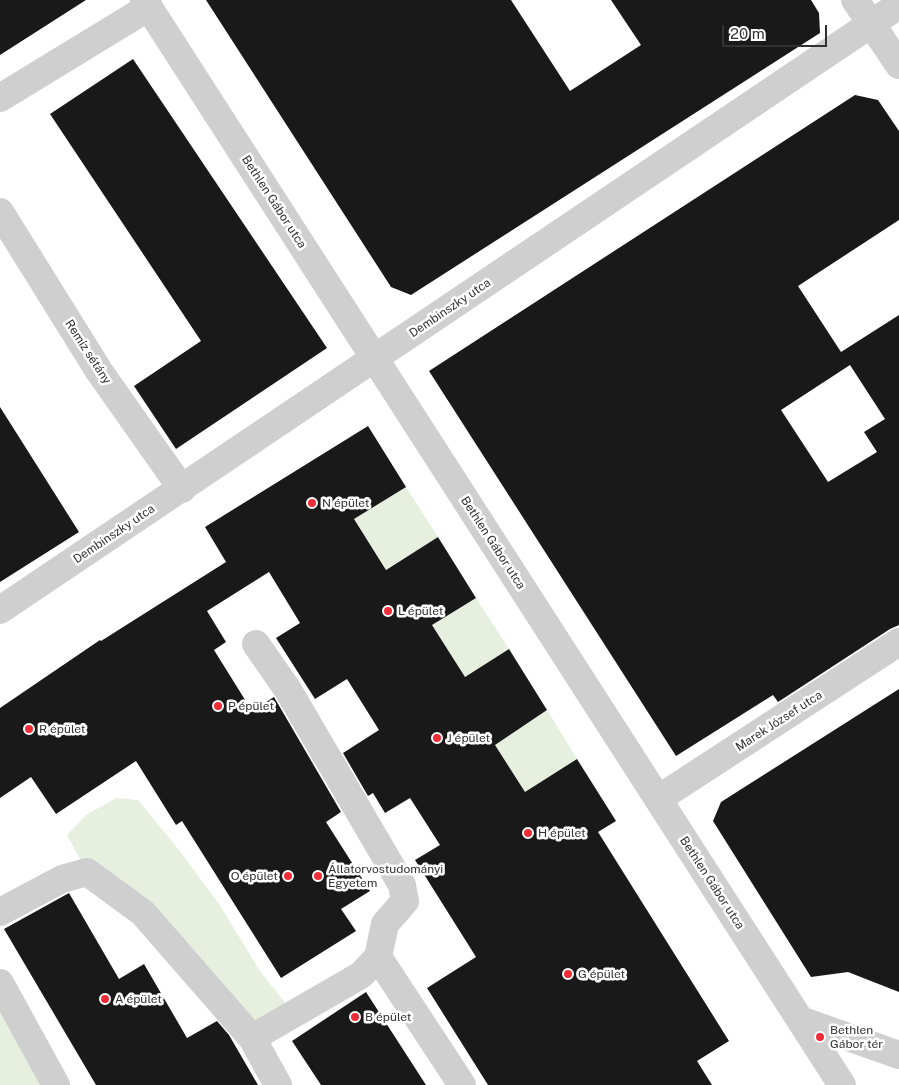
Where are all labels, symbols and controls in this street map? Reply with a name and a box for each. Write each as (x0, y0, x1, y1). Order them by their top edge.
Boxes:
scale bar (724, 15, 829, 47)
text: 20 m (730, 25, 765, 42)
street label: Bethlen Gábor utca (239, 153, 309, 251)
street label: Dembinszky utca (407, 275, 493, 341)
street label: Remíz sétány (62, 317, 114, 387)
street label: Bethlen Gábor utca (458, 494, 528, 592)
place label: N épület (322, 496, 369, 510)
marker: N épület (306, 497, 318, 509)
street label: Dembinszky utca (71, 501, 157, 567)
place label: L épület (398, 604, 443, 618)
marker: L épület (382, 605, 394, 617)
street label: Marek József utca (733, 688, 825, 754)
place label: P épület (228, 699, 274, 713)
marker: P épület (212, 700, 224, 712)
place label: R épület (39, 722, 86, 736)
marker: R épület (23, 723, 35, 735)
place label: J épület (447, 731, 490, 745)
marker: J épület (431, 732, 443, 744)
place label: H épület (538, 826, 586, 840)
marker: H épület (522, 827, 534, 839)
street label: Bethlen Gábor utca (677, 834, 747, 932)
place label: Állatorvostudományi Egyetem (328, 862, 443, 890)
place label: O épület (231, 869, 278, 883)
marker: O épület (282, 870, 294, 882)
marker: Állatorvostudományi Egyetem (312, 870, 324, 882)
place label: G épület (578, 967, 625, 981)
marker: G épület (562, 968, 574, 980)
place label: A épület (115, 992, 162, 1006)
marker: A épület (99, 993, 111, 1005)
place label: B épület (365, 1010, 411, 1024)
marker: B épület (349, 1011, 361, 1023)
place label: Bethlen Gábor tér (830, 1023, 883, 1051)
marker: Bethlen Gábor tér (814, 1031, 826, 1043)

